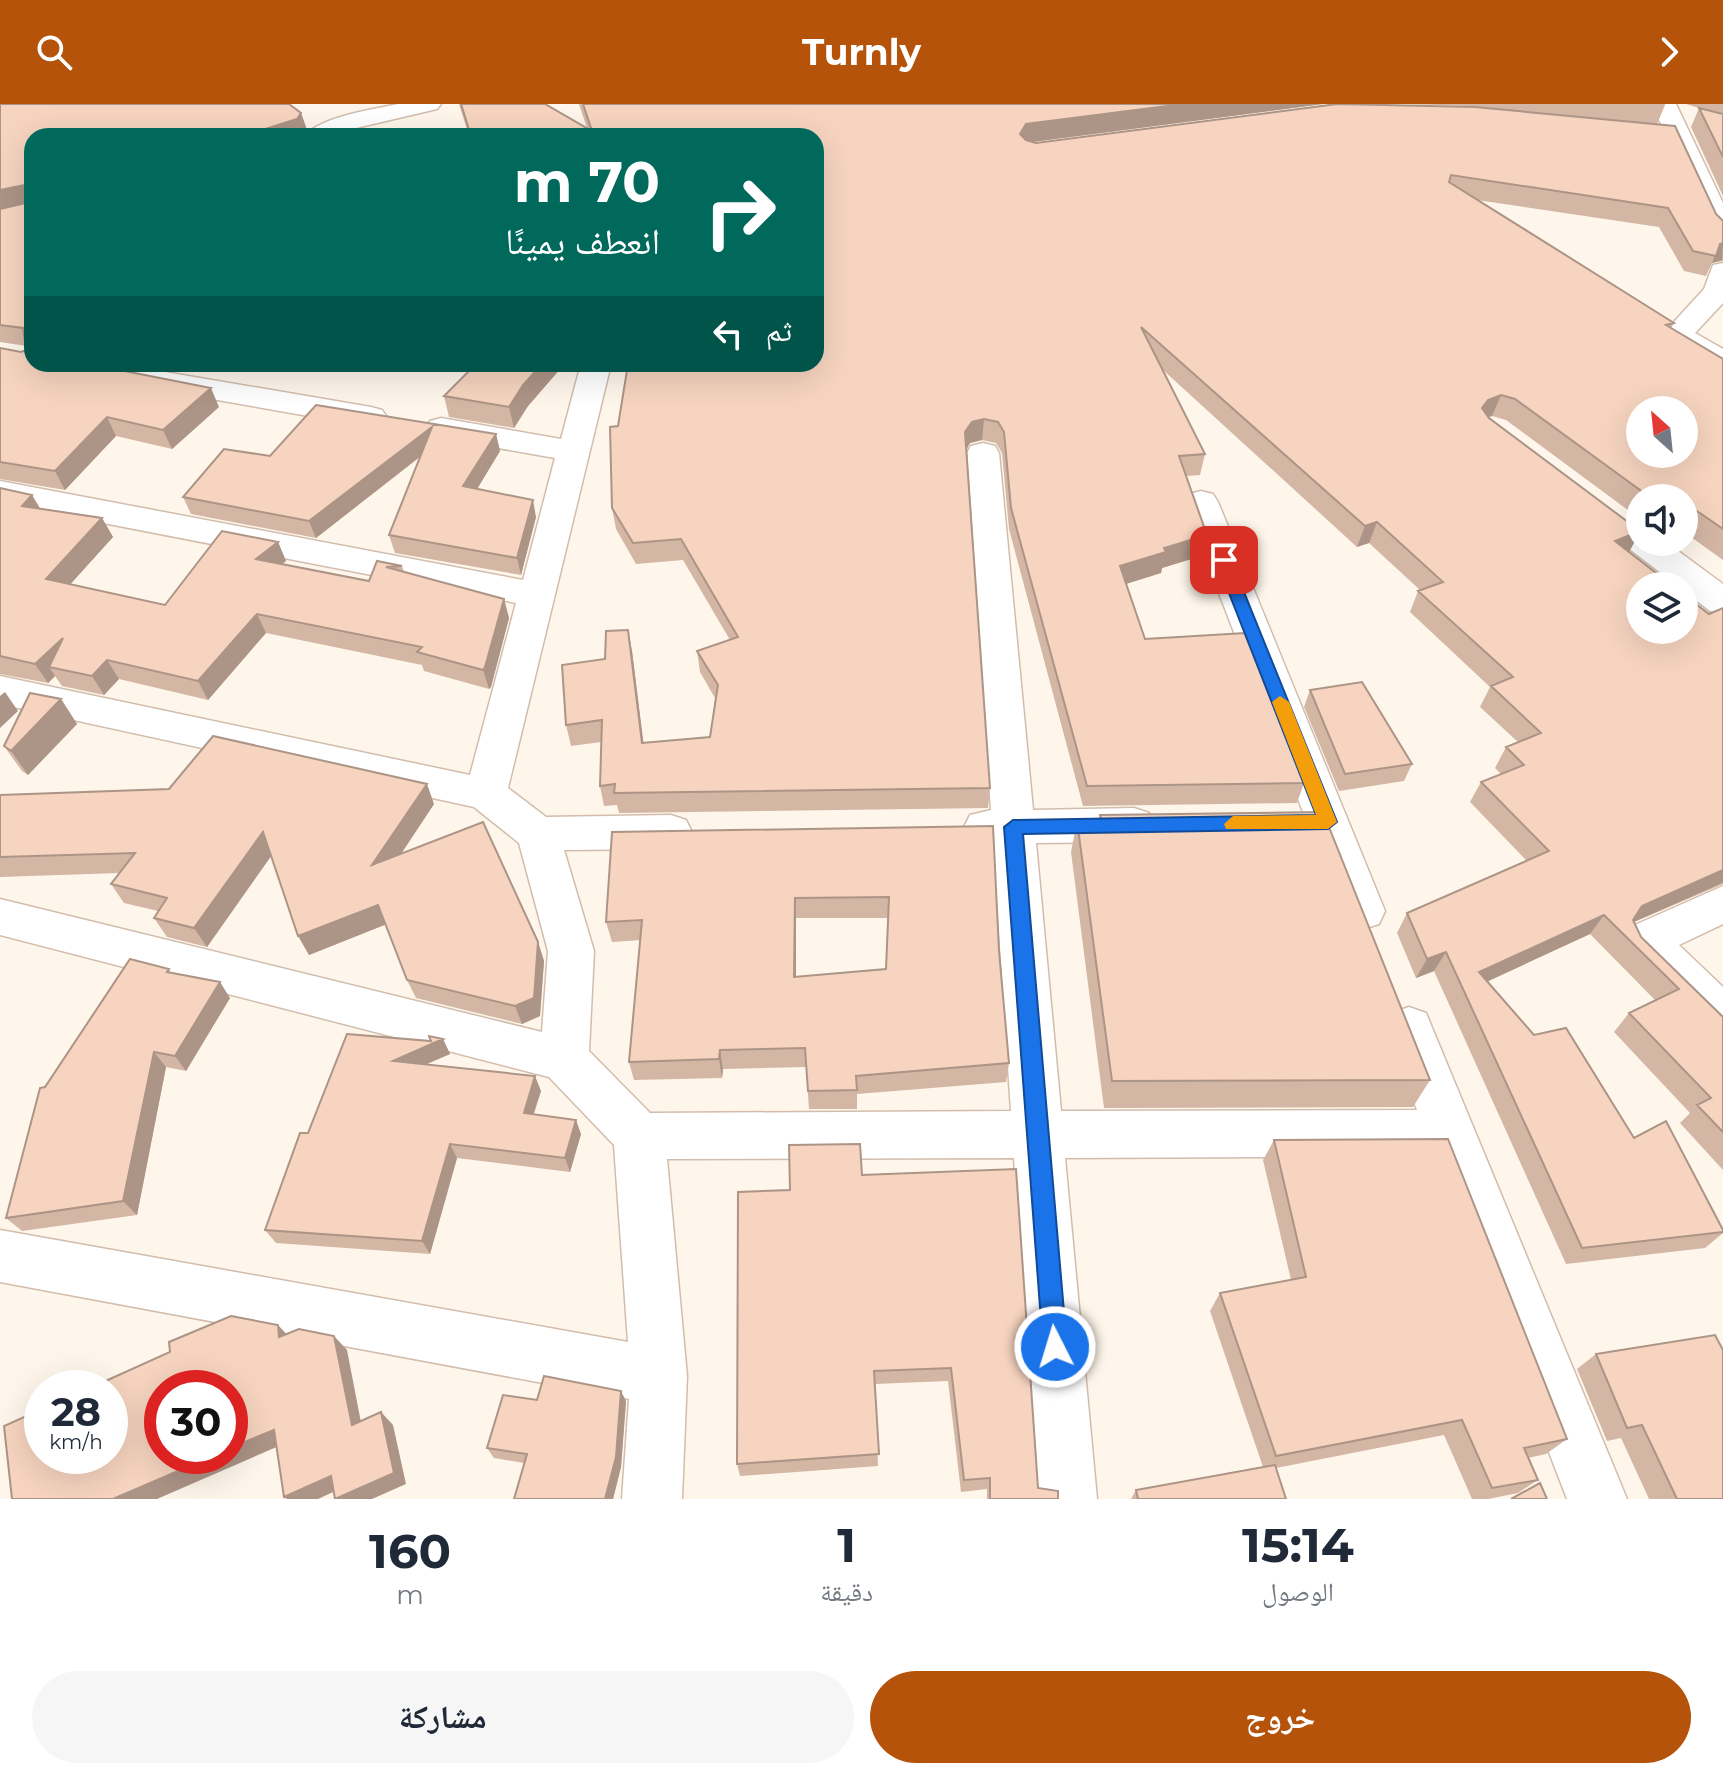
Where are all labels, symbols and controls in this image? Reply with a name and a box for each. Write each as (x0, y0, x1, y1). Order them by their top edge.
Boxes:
icon: search (32, 30, 76, 74)
text: Turnly (802, 30, 921, 74)
icon: forward (1647, 30, 1691, 74)
text: 70 m (514, 148, 660, 216)
icon: right (688, 160, 792, 264)
text: انعطف يمينًا (505, 219, 660, 263)
icon: left (706, 312, 750, 356)
text: ثم (766, 312, 792, 349)
north arrow (1626, 396, 1698, 468)
map controls (1626, 396, 1698, 644)
button: sound (1626, 484, 1698, 556)
pin (1190, 526, 1258, 594)
icon: arrive (1202, 538, 1246, 582)
button: layers (1626, 572, 1698, 644)
position arrow (1013, 1305, 1097, 1389)
speed limit sign: 30 (144, 1370, 248, 1474)
text: 28 (51, 1387, 101, 1436)
text: km/h (49, 1430, 103, 1454)
text: 1 (837, 1516, 856, 1574)
text: 15:14 (1242, 1516, 1354, 1574)
text: 160 (369, 1522, 451, 1580)
text: دقيقة (820, 1576, 873, 1608)
text: الوصول (1262, 1576, 1334, 1608)
text: m (396, 1579, 424, 1611)
button: مشاركة (32, 1671, 854, 1763)
button: خروج (870, 1671, 1691, 1763)

